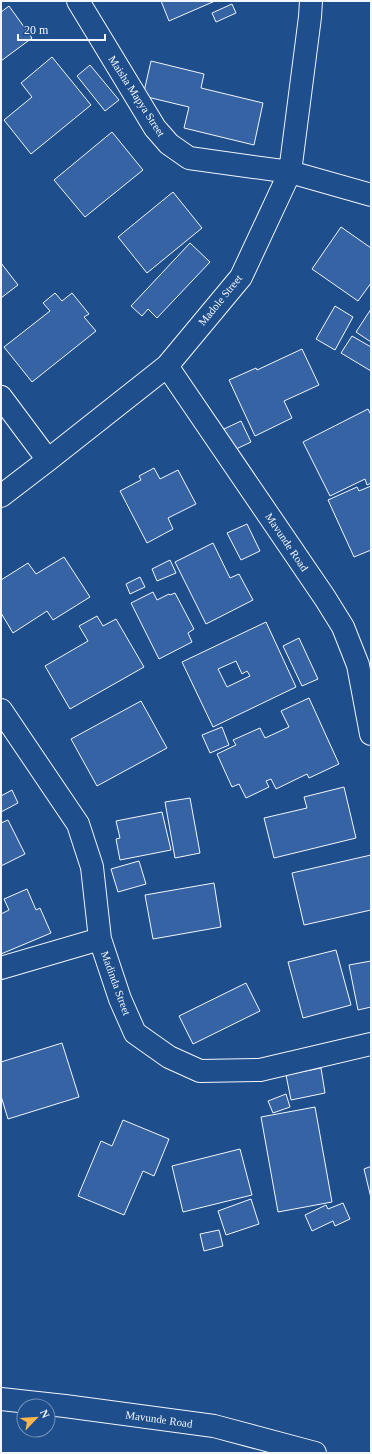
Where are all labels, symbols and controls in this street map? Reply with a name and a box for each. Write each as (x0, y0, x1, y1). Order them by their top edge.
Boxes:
scale bar (18, 16, 105, 42)
text: 20 m (24, 23, 49, 37)
street label: Maisha Mapya Street (106, 53, 168, 139)
street label: Madole Street (196, 272, 244, 328)
street label: Mavunde Road (263, 511, 311, 574)
street label: Madinda Street (99, 949, 133, 1017)
north arrow (16, 1398, 56, 1438)
text: N (38, 1408, 52, 1420)
street label: Mavunde Road (125, 1408, 194, 1430)

